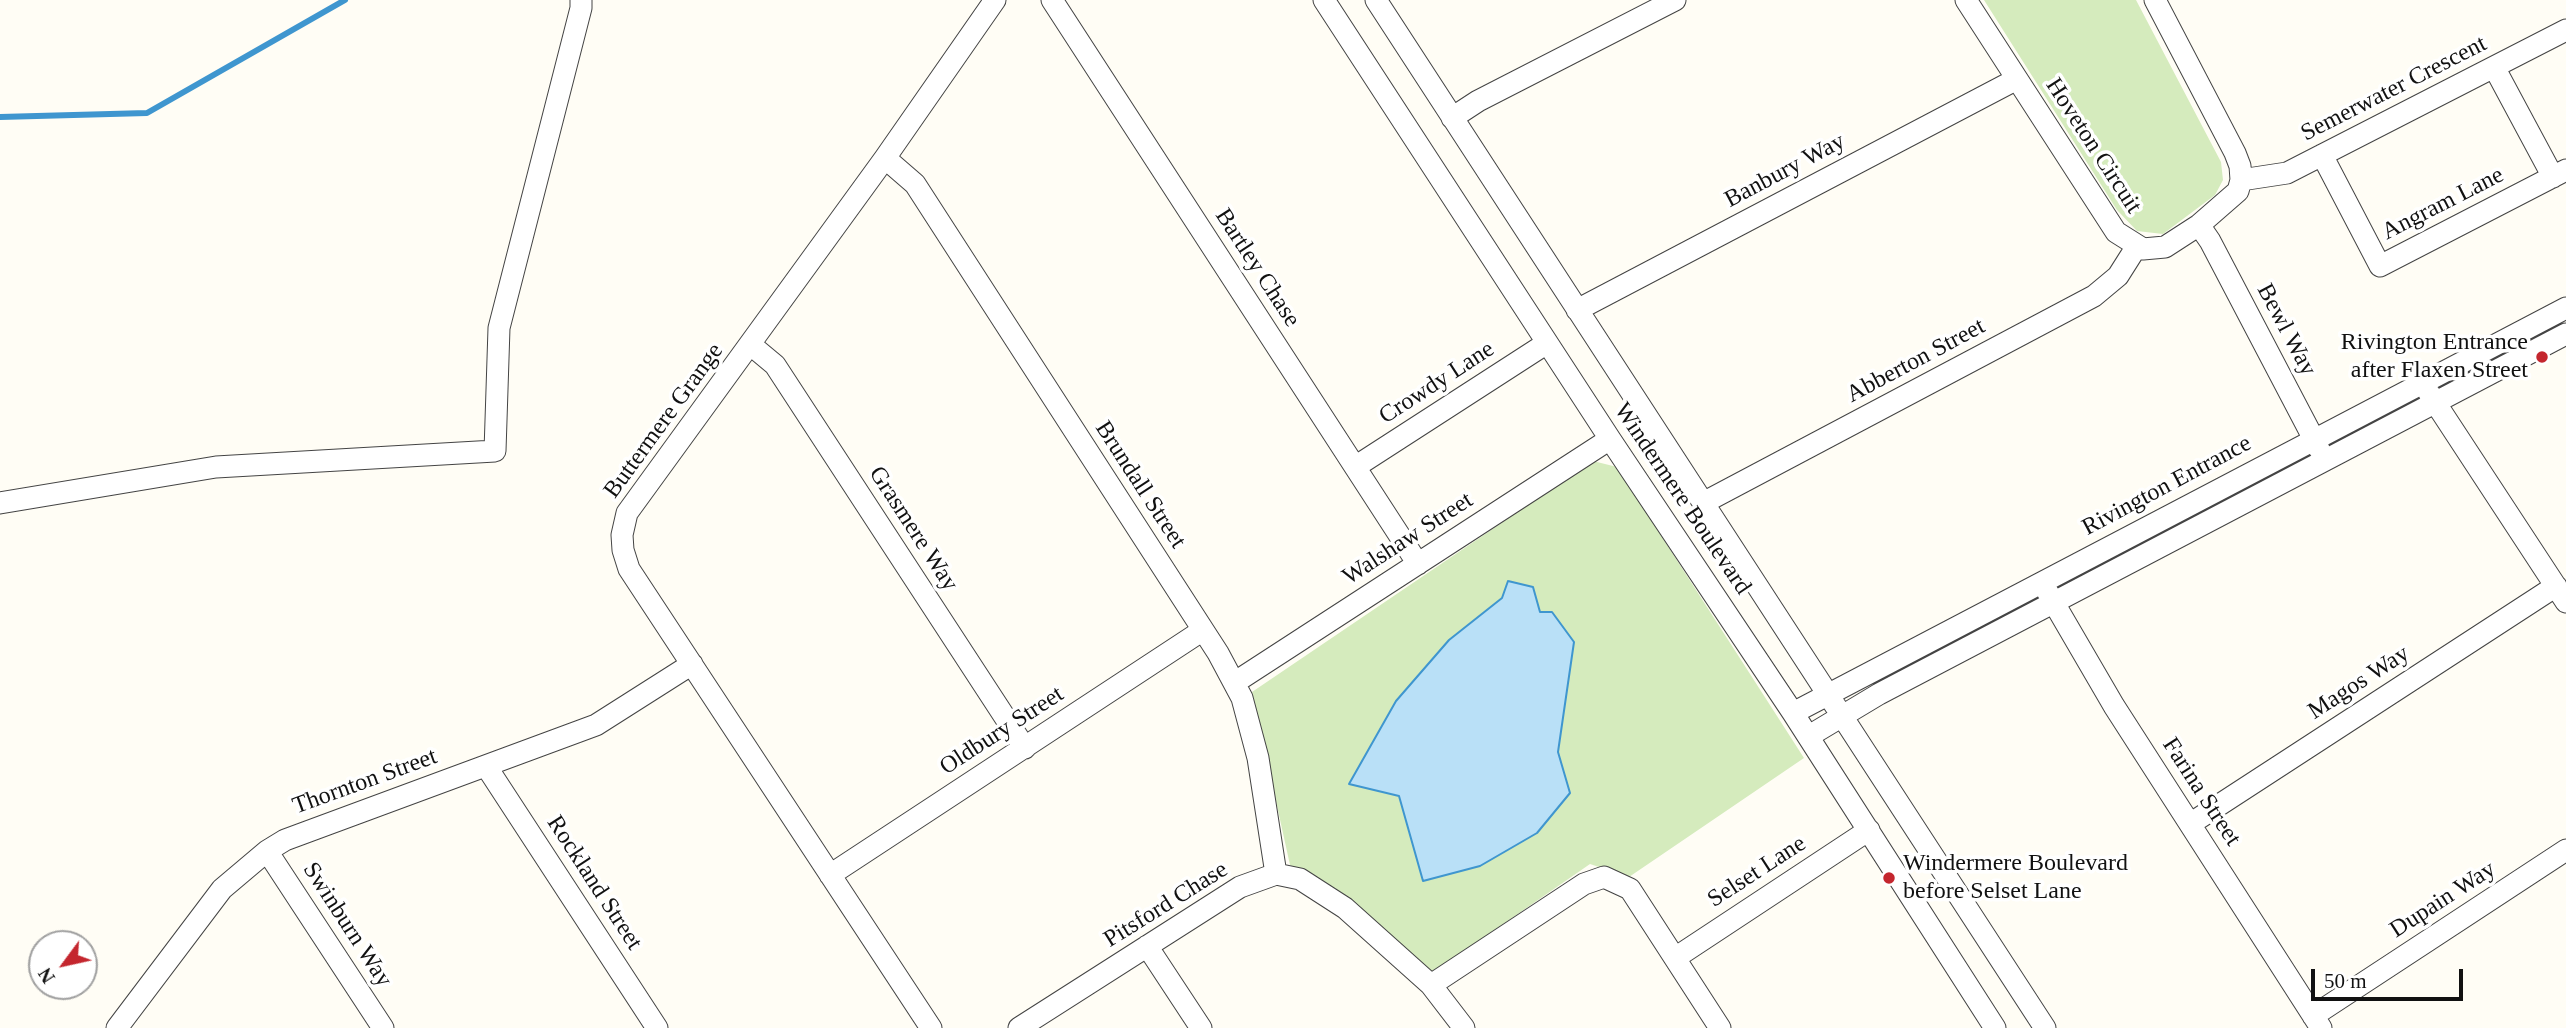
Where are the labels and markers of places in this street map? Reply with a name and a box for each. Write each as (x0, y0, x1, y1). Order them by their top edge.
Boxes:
place label: Rivington Entrance after Flaxen Street (2341, 329, 2528, 385)
marker: Rivington Entrance after Flaxen Street (2534, 349, 2550, 365)
place label: Windermere Boulevard before Selset Lane (1903, 850, 2128, 906)
marker: Windermere Boulevard before Selset Lane (1881, 870, 1897, 886)

